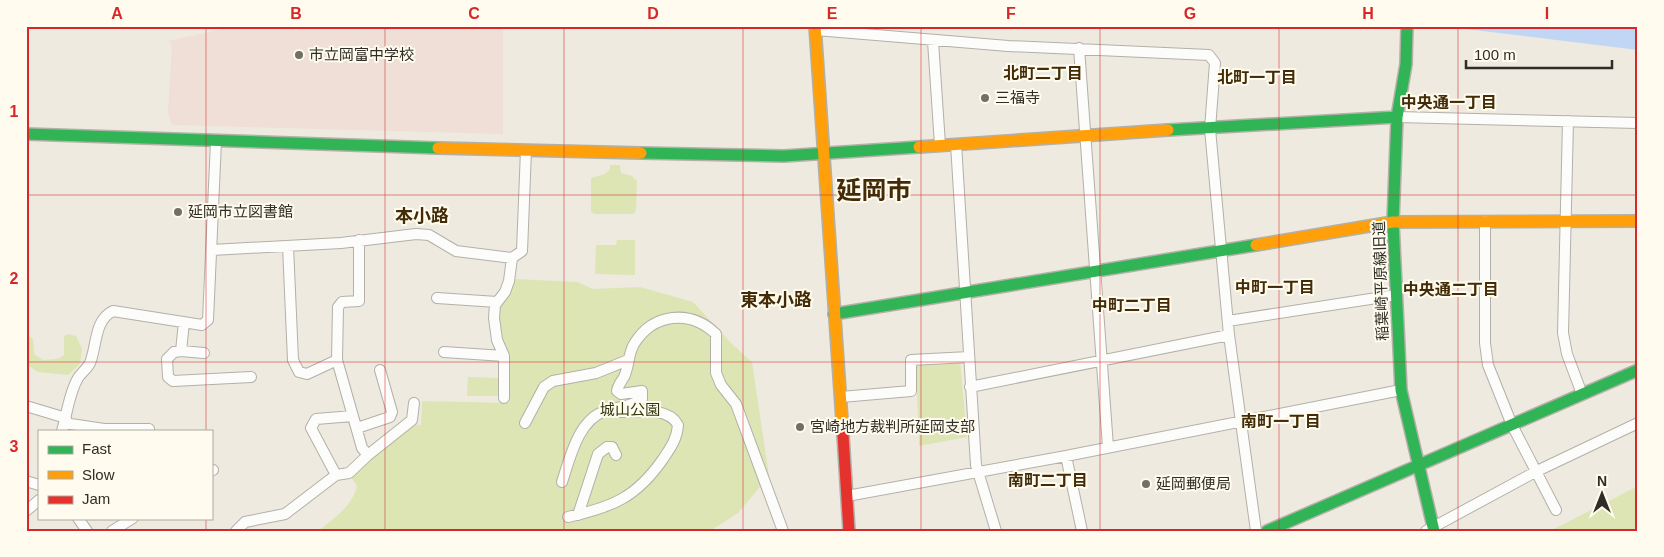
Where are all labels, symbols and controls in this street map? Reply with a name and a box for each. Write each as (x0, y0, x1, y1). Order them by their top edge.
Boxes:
text: A (111, 5, 123, 22)
text: B (290, 5, 302, 22)
text: C (468, 5, 480, 22)
text: D (647, 5, 659, 22)
text: E (827, 5, 838, 22)
text: F (1006, 5, 1016, 22)
text: G (1184, 5, 1196, 22)
text: H (1362, 5, 1374, 22)
text: I (1545, 5, 1549, 22)
scale bar (1466, 38, 1613, 70)
place label: 市立岡富中学校 (309, 46, 414, 63)
text: 100 m (1474, 46, 1516, 63)
marker: 市立岡富中学校 (293, 49, 305, 61)
district label: 北町二丁目 (1003, 65, 1083, 82)
district label: 北町一丁目 (1217, 69, 1297, 86)
place label: 三福寺 (995, 89, 1040, 106)
marker: 三福寺 (979, 92, 991, 104)
district label: 中央通一丁目 (1401, 94, 1497, 111)
text: 1 (10, 103, 19, 120)
district label: 延岡市 (836, 176, 912, 204)
place label: 延岡市立図書館 (188, 203, 293, 220)
marker: 延岡市立図書館 (172, 206, 184, 218)
district label: 本小路 (395, 206, 449, 226)
street label: 稲葉崎平原線旧道 (1370, 221, 1391, 341)
text: 2 (10, 270, 19, 287)
district label: 中町一丁目 (1235, 279, 1315, 296)
district label: 中央通二丁目 (1403, 281, 1499, 298)
district label: 東本小路 (740, 290, 812, 310)
district label: 中町二丁目 (1092, 297, 1172, 314)
park label: 城山公園 (600, 401, 660, 418)
district label: 南町一丁目 (1241, 413, 1321, 430)
place label: 宮崎地方裁判所延岡支部 (810, 418, 975, 435)
marker: 宮崎地方裁判所延岡支部 (794, 421, 806, 433)
legend (38, 430, 212, 520)
text: 3 (10, 438, 19, 455)
text: Fast (82, 440, 112, 457)
text: Slow (82, 466, 115, 483)
north arrow (1576, 470, 1626, 520)
district label: 南町二丁目 (1008, 472, 1088, 489)
text: N (1597, 473, 1607, 489)
place label: 延岡郵便局 (1156, 475, 1231, 492)
marker: 延岡郵便局 (1140, 478, 1152, 490)
text: Jam (82, 490, 110, 507)

